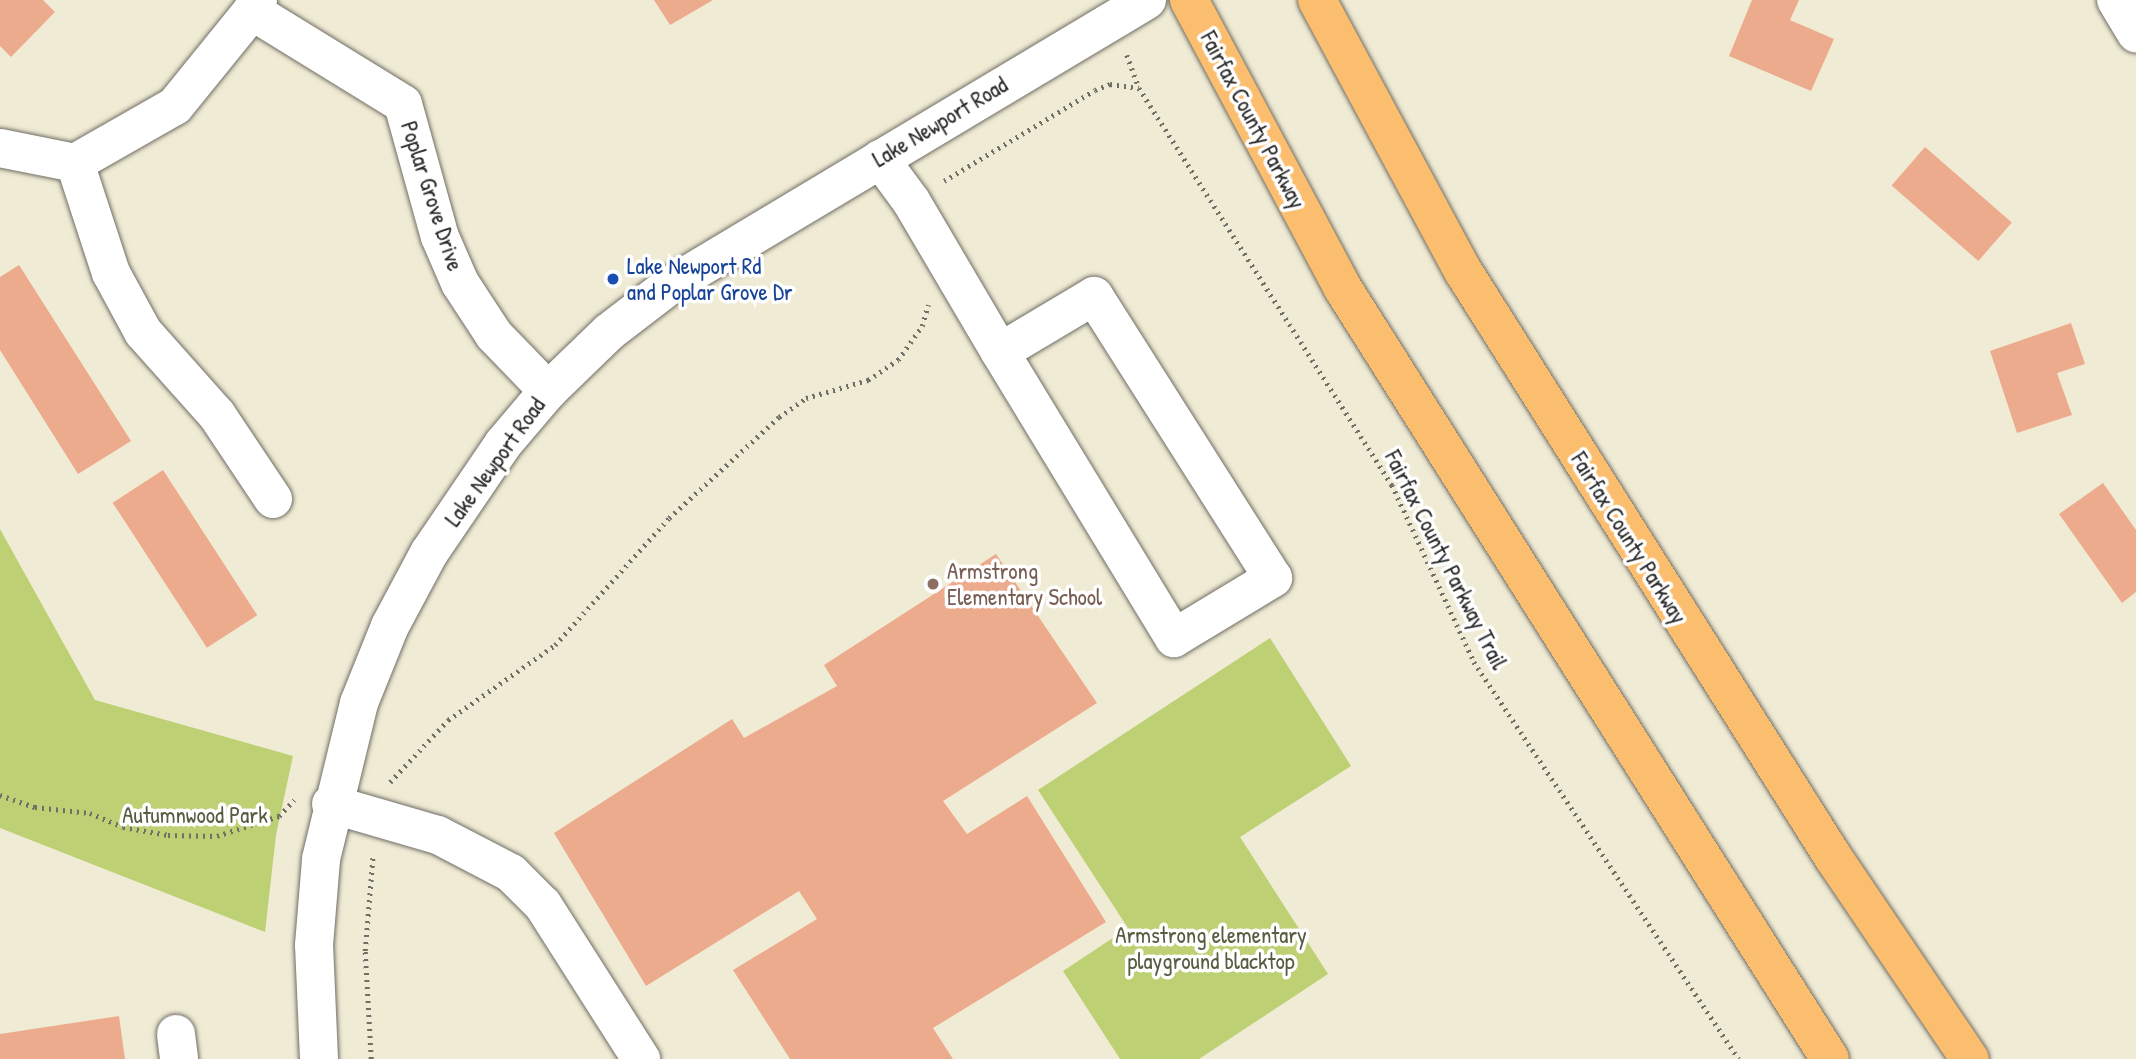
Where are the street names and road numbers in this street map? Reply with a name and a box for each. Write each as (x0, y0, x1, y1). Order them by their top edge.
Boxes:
street label: Fairfax County Parkway (1195, 27, 1311, 213)
street label: Lake Newport Road (868, 71, 1012, 173)
street label: Poplar Grove Drive (395, 118, 469, 274)
street label: Lake Newport Road (439, 392, 551, 532)
street label: Fairfax County Parkway Trail (1379, 446, 1513, 674)
street label: Fairfax County Parkway (1565, 447, 1693, 629)

